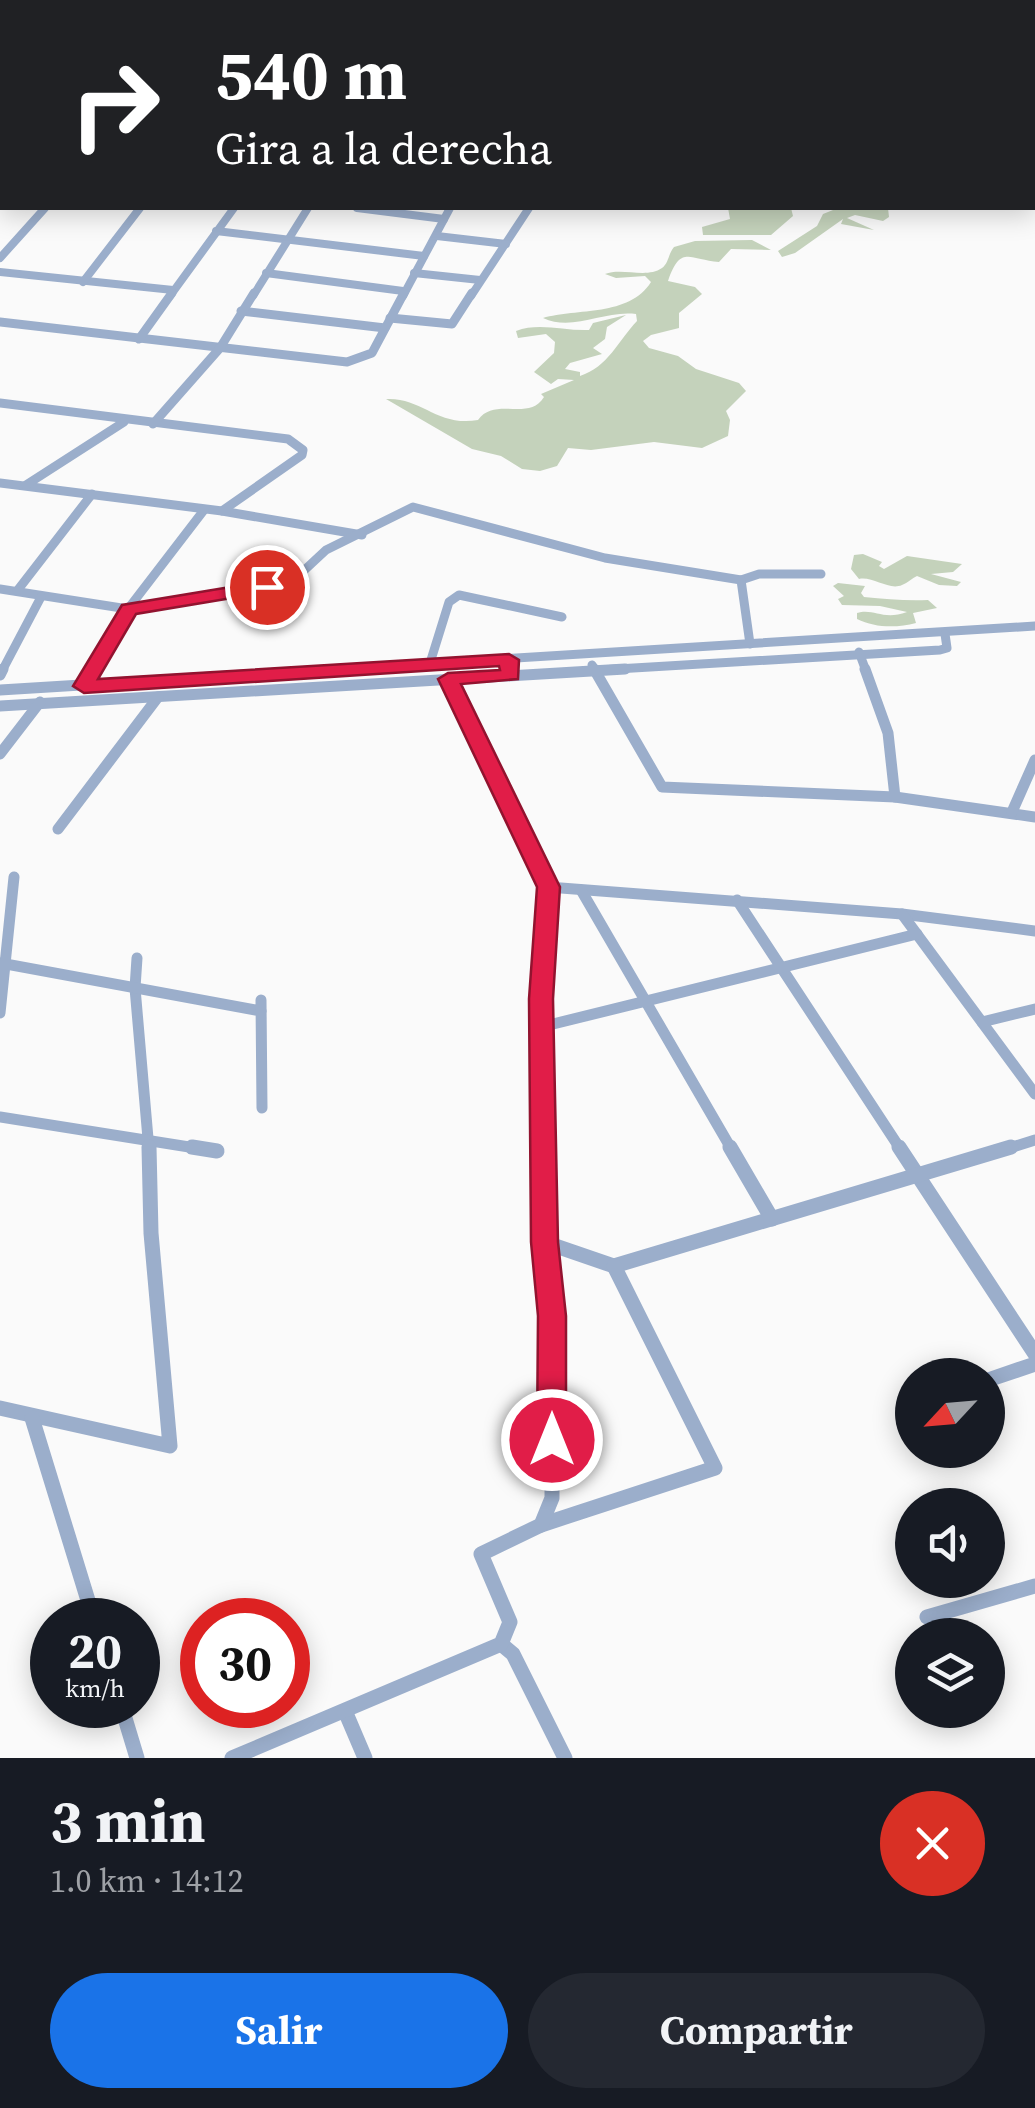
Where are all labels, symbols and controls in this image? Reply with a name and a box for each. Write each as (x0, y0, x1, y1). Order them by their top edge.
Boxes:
text: 540 m (215, 26, 407, 122)
icon: right (50, 40, 180, 170)
text: Gira a la derecha (215, 117, 552, 179)
pin (225, 545, 310, 630)
icon: arrive (240, 560, 295, 615)
north arrow (895, 1358, 1005, 1468)
map controls (895, 1358, 1005, 1728)
position arrow (500, 1388, 604, 1492)
button: sound (895, 1488, 1005, 1598)
speed limit sign: 30 (180, 1598, 310, 1728)
text: 20 (68, 1616, 122, 1685)
button: layers (895, 1618, 1005, 1728)
text: km/h (65, 1671, 125, 1705)
text: 3 min (50, 1780, 206, 1862)
button: close (880, 1791, 985, 1896)
text: 1.0 km · 14:12 (50, 1859, 244, 1903)
button: Salir (50, 1973, 508, 2088)
button: Compartir (528, 1973, 985, 2088)

